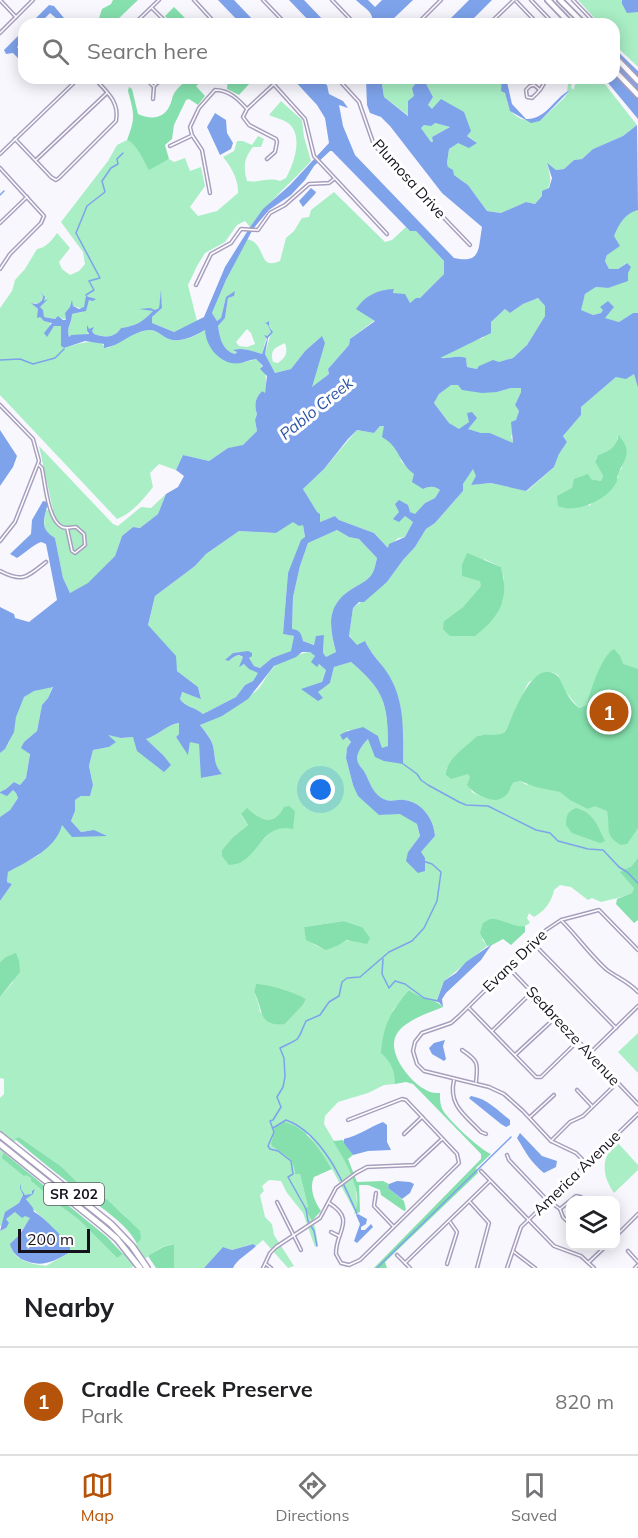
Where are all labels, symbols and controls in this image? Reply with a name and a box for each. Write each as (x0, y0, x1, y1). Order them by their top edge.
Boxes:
search box (18, 18, 620, 84)
icon: search (39, 35, 72, 68)
text: Search here (87, 37, 208, 65)
street label: Plumosa Drive (369, 135, 450, 222)
water label: Pablo Creek (275, 372, 357, 444)
pin: 1 (590, 690, 628, 734)
your location (306, 775, 335, 804)
street label: Evans Drive (479, 925, 551, 996)
street label: Seabreeze Avenue (522, 982, 624, 1089)
street label: America Avenue (529, 1126, 624, 1219)
road number: SR 202 (44, 1183, 104, 1205)
map controls (566, 1196, 620, 1250)
button: layers (566, 1196, 620, 1250)
scale bar (18, 1226, 90, 1254)
text: 200 m (27, 1229, 74, 1249)
text: Nearby (24, 1291, 114, 1324)
text: Cradle Creek Preserve (81, 1375, 313, 1403)
text: 1 (38, 1389, 50, 1414)
text: 820 m (555, 1389, 614, 1414)
text: Park (81, 1403, 123, 1428)
tab: Map (81, 1469, 114, 1525)
tab: Directions (275, 1469, 349, 1525)
tab: Saved (511, 1469, 557, 1525)

